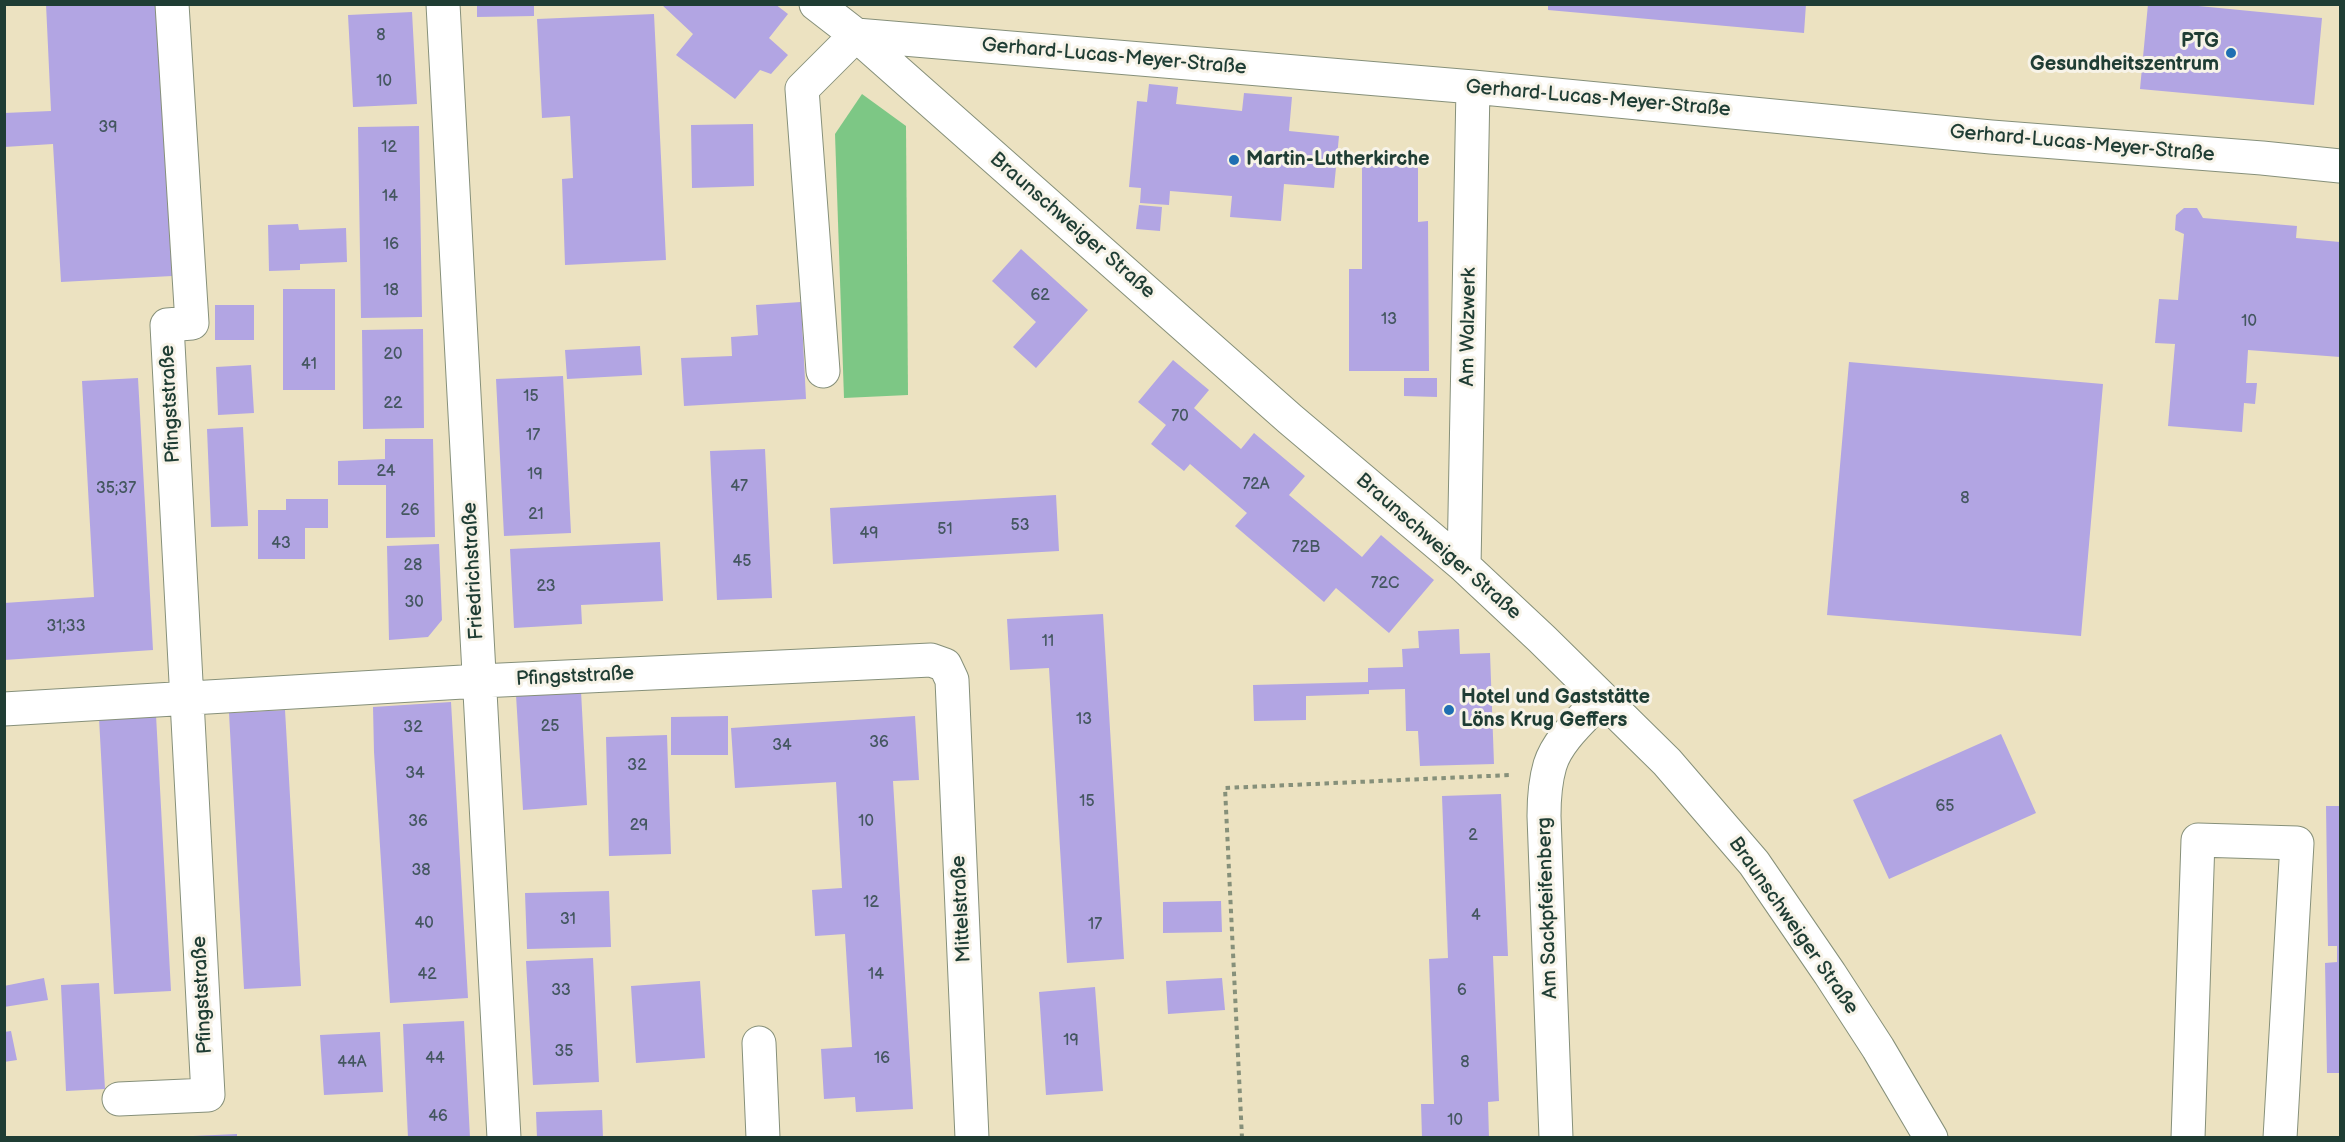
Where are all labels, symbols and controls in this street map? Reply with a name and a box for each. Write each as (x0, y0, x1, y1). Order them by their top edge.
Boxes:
house number: 8 (376, 26, 386, 46)
place label: PTG Gesundheitszentrum (2030, 30, 2219, 77)
street label: Gerhard-Lucas-Meyer-Straße (981, 33, 1247, 81)
marker: PTG Gesundheitszentrum (2224, 46, 2238, 60)
house number: 10 (376, 72, 392, 92)
street label: Gerhard-Lucas-Meyer-Straße (1465, 75, 1731, 123)
house number: 39 (98, 118, 118, 138)
street label: Gerhard-Lucas-Meyer-Straße (1949, 120, 2215, 168)
house number: 12 (381, 138, 397, 158)
street label: Braunschweiger Straße (985, 148, 1159, 304)
place label: Martin-Lutherkirche (1246, 148, 1430, 172)
marker: Martin-Lutherkirche (1227, 153, 1241, 167)
house number: 14 (382, 187, 398, 207)
house number: 16 (383, 235, 399, 255)
street label: Am Walzwerk (1456, 267, 1482, 387)
house number: 18 (383, 281, 399, 301)
house number: 62 (1030, 286, 1050, 306)
house number: 13 (1381, 310, 1397, 330)
house number: 10 (2241, 312, 2257, 332)
street label: Pfingststraße (156, 344, 186, 464)
house number: 20 (384, 345, 402, 365)
house number: 41 (301, 355, 317, 375)
house number: 15 (523, 387, 539, 407)
house number: 22 (384, 394, 402, 414)
house number: 70 (1171, 407, 1189, 427)
house number: 17 (526, 426, 540, 446)
house number: 24 (377, 462, 395, 482)
house number: 19 (527, 465, 543, 485)
street label: Braunschweiger Straße (1351, 469, 1525, 625)
house number: 72A (1242, 475, 1270, 495)
house number: 47 (730, 477, 748, 497)
house number: 35;37 (96, 479, 136, 499)
house number: 8 (1960, 489, 1970, 509)
house number: 26 (400, 501, 420, 521)
street label: Friedrichstraße (458, 501, 490, 641)
house number: 21 (528, 505, 544, 525)
house number: 53 (1010, 516, 1030, 536)
house number: 51 (937, 520, 953, 540)
house number: 49 (859, 524, 879, 544)
house number: 43 (271, 534, 291, 554)
house number: 72B (1292, 538, 1320, 558)
house number: 45 (733, 552, 751, 572)
house number: 28 (404, 556, 422, 576)
house number: 72C (1371, 574, 1399, 594)
house number: 23 (537, 577, 555, 597)
house number: 30 (404, 593, 424, 613)
house number: 31;33 (46, 617, 86, 637)
house number: 11 (1042, 632, 1054, 652)
street label: Pfingststraße (515, 662, 635, 692)
place label: Hotel und Gaststätte Löns Krug Geffers (1461, 686, 1650, 733)
marker: Hotel und Gaststätte Löns Krug Geffers (1442, 703, 1456, 717)
house number: 13 (1076, 710, 1092, 730)
house number: 25 (541, 717, 559, 737)
house number: 32 (403, 718, 423, 738)
house number: 36 (869, 733, 889, 753)
house number: 34 (772, 736, 792, 756)
house number: 32 (627, 756, 647, 776)
house number: 34 (405, 764, 425, 784)
house number: 15 (1079, 792, 1095, 812)
house number: 65 (1936, 797, 1954, 817)
house number: 36 (408, 812, 428, 832)
house number: 10 (858, 812, 874, 832)
house number: 29 (630, 816, 648, 836)
street label: Am Sackpfeifenberg (1533, 817, 1563, 999)
house number: 2 (1468, 826, 1478, 846)
street label: Braunschweiger Straße (1723, 833, 1863, 1019)
street label: Mittelstraße (947, 855, 977, 963)
house number: 38 (411, 861, 431, 881)
house number: 12 (863, 893, 879, 913)
house number: 4 (1471, 906, 1481, 926)
house number: 31 (560, 910, 576, 930)
house number: 40 (414, 914, 434, 934)
house number: 17 (1088, 915, 1102, 935)
street label: Pfingststraße (188, 935, 218, 1055)
house number: 42 (417, 965, 437, 985)
house number: 14 (868, 965, 884, 985)
house number: 33 (551, 981, 571, 1001)
house number: 6 (1457, 981, 1467, 1001)
house number: 19 (1063, 1031, 1079, 1051)
house number: 35 (554, 1042, 574, 1062)
house number: 44 (425, 1049, 445, 1069)
house number: 16 (874, 1049, 890, 1069)
house number: 44A (337, 1053, 367, 1073)
house number: 8 (1460, 1053, 1470, 1073)
house number: 46 (428, 1107, 448, 1127)
house number: 10 (1447, 1111, 1463, 1131)

